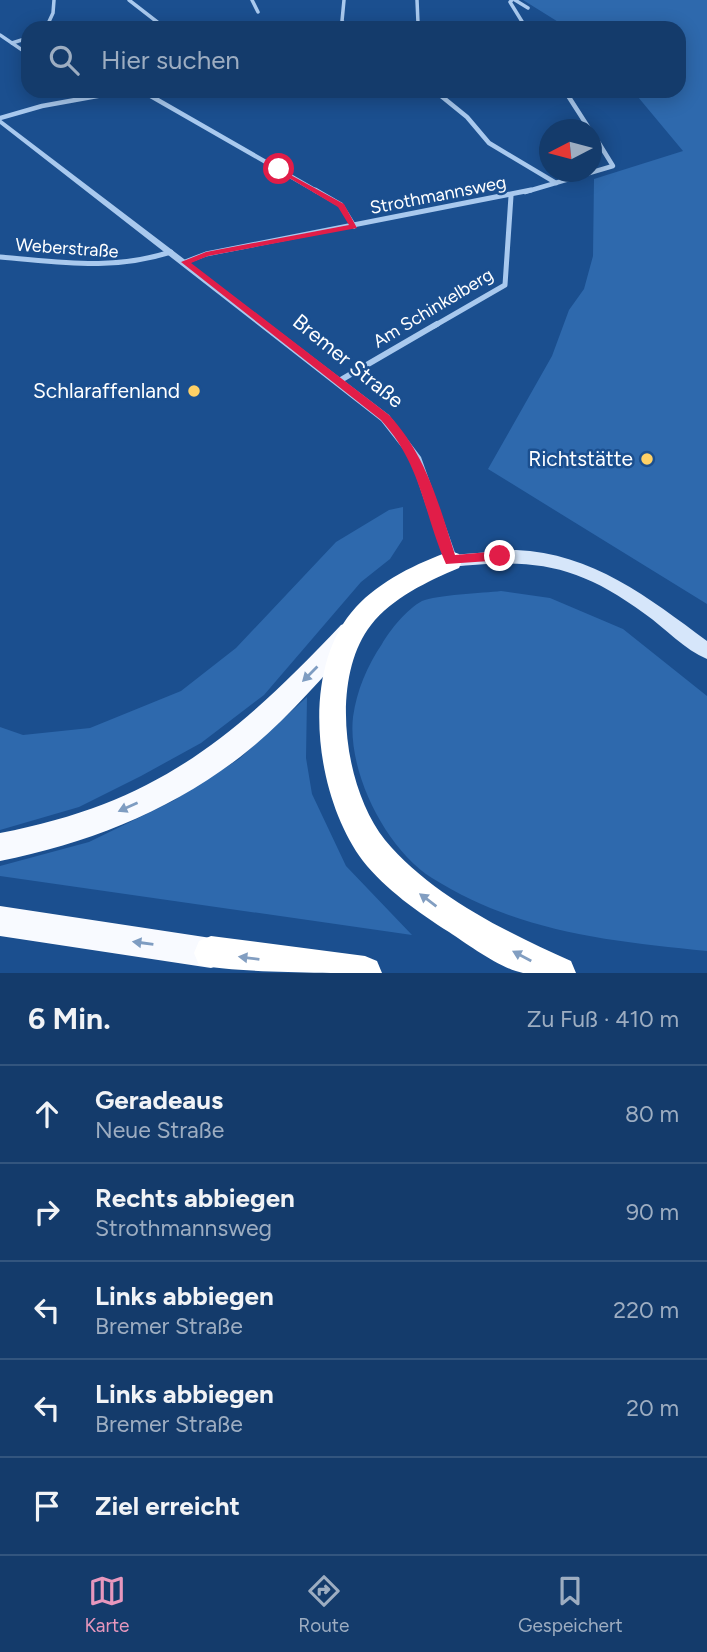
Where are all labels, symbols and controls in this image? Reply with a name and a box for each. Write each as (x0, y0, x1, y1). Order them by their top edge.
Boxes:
search box (21, 21, 686, 98)
icon: search (45, 41, 83, 79)
text: Hier suchen (101, 44, 240, 76)
north arrow (539, 119, 602, 182)
route start (263, 153, 294, 184)
street label: Strothmannsweg (368, 171, 508, 219)
street label: Weberstraße (15, 233, 119, 263)
street label: Am Schinkelberg (369, 263, 497, 353)
street label: Bremer Straße (288, 308, 409, 413)
place label: Schlaraffenland (33, 378, 180, 403)
marker: Schlaraffenland (186, 383, 202, 399)
place label: Richtstätte (528, 446, 633, 471)
marker: Richtstätte (639, 451, 655, 467)
route end (484, 540, 515, 571)
one-way arrow (301, 665, 318, 682)
one-way arrow (117, 802, 138, 813)
one-way arrow (419, 893, 437, 907)
one-way arrow (132, 937, 154, 948)
one-way arrow (512, 950, 532, 961)
one-way arrow (238, 952, 260, 963)
text: 6 Min. (28, 1000, 111, 1037)
text: Zu Fuß · 410 m (527, 1005, 679, 1033)
text: Geradeaus (95, 1084, 223, 1116)
icon: ahead (28, 1095, 66, 1133)
text: 80 m (625, 1100, 679, 1128)
text: Neue Straße (95, 1116, 224, 1144)
text: Rechts abbiegen (95, 1182, 295, 1214)
icon: right (28, 1193, 66, 1231)
text: 90 m (626, 1198, 679, 1226)
text: Strothmannsweg (95, 1214, 272, 1242)
text: Links abbiegen (95, 1280, 274, 1312)
icon: left (28, 1291, 66, 1329)
text: 220 m (613, 1296, 679, 1324)
text: Bremer Straße (95, 1312, 243, 1340)
text: Links abbiegen (95, 1378, 274, 1410)
icon: left (28, 1389, 66, 1427)
text: 20 m (626, 1394, 679, 1422)
text: Bremer Straße (95, 1410, 243, 1438)
icon: arrive (28, 1487, 66, 1525)
text: Ziel erreicht (95, 1490, 240, 1522)
tab: Karte (84, 1572, 129, 1637)
tab: Route (298, 1572, 349, 1637)
tab: Gespeichert (518, 1572, 623, 1637)

